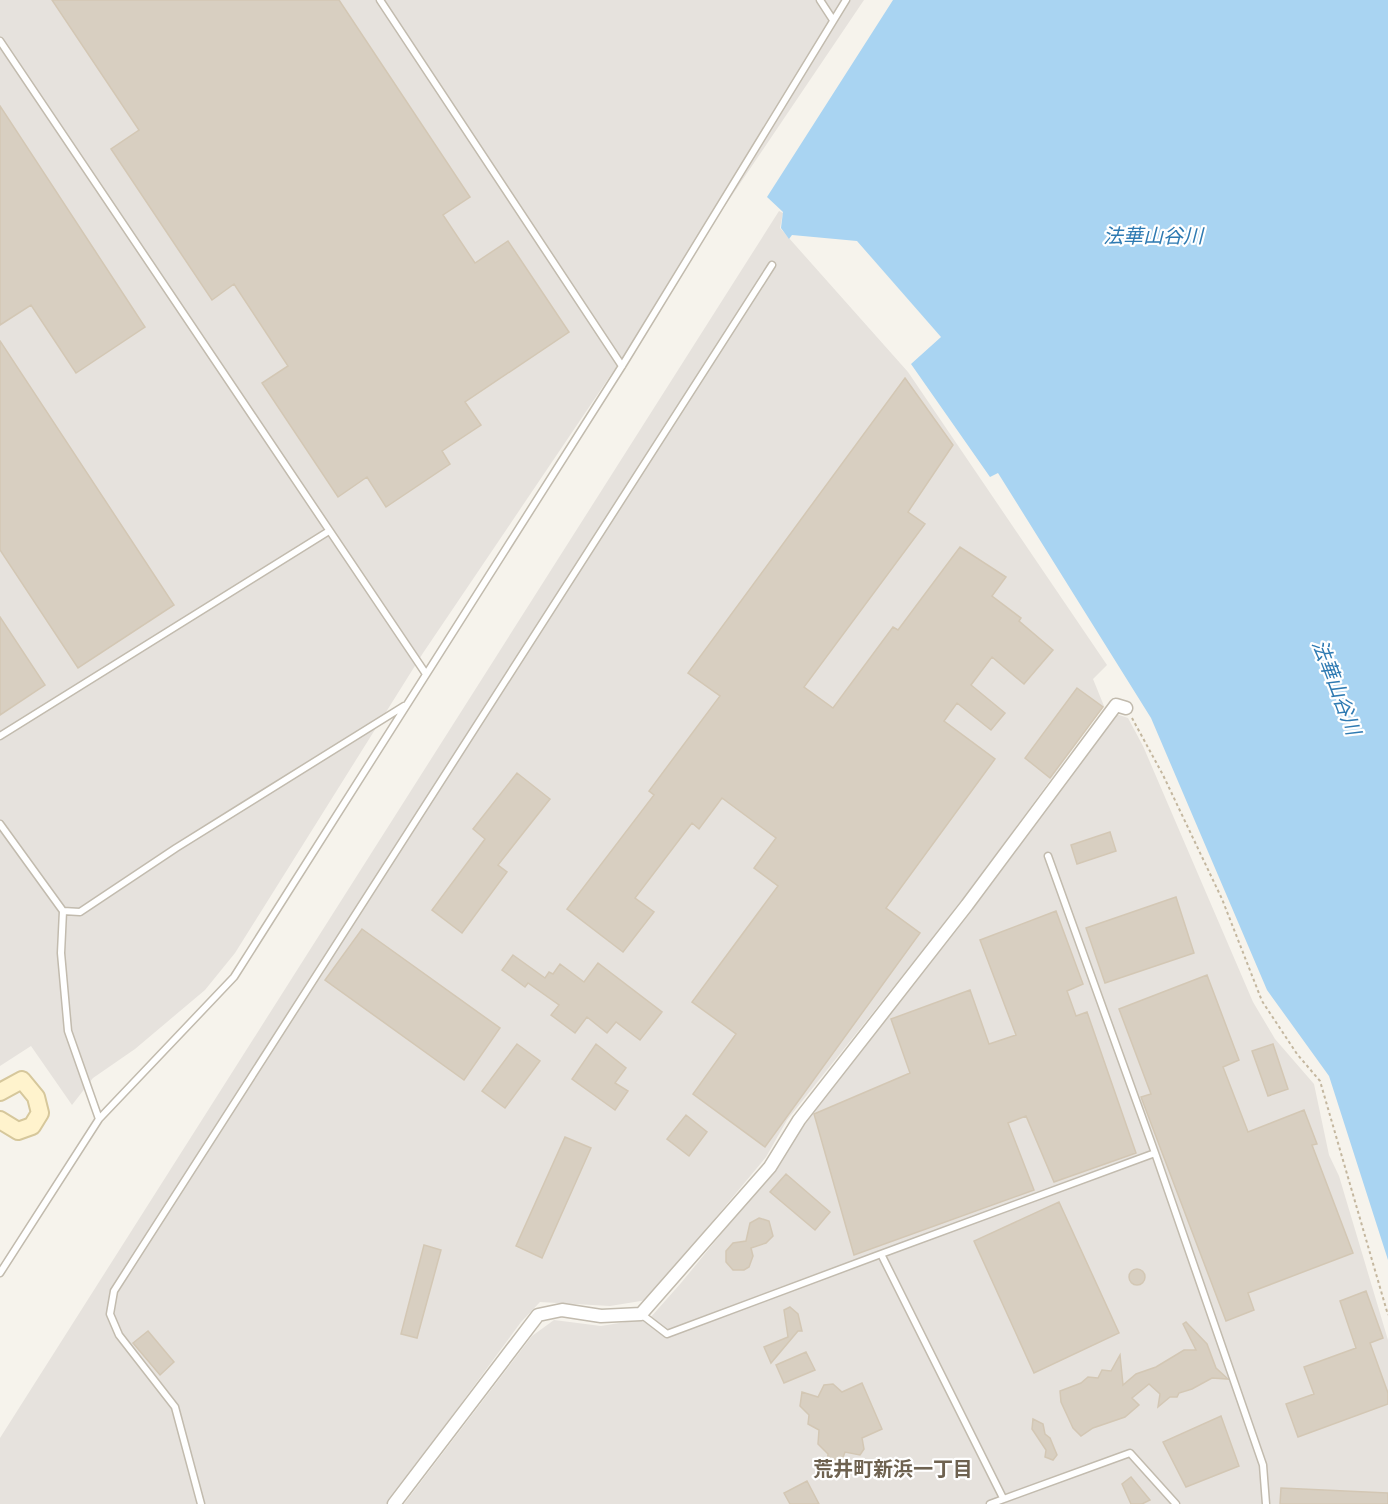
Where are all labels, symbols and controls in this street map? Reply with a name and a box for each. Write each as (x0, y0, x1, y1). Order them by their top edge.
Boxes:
water label: 法華山谷川 (1103, 223, 1205, 248)
water label: 法華山谷川 (1307, 636, 1367, 740)
district label: 荒井町新浜一丁目 (813, 1456, 973, 1481)

